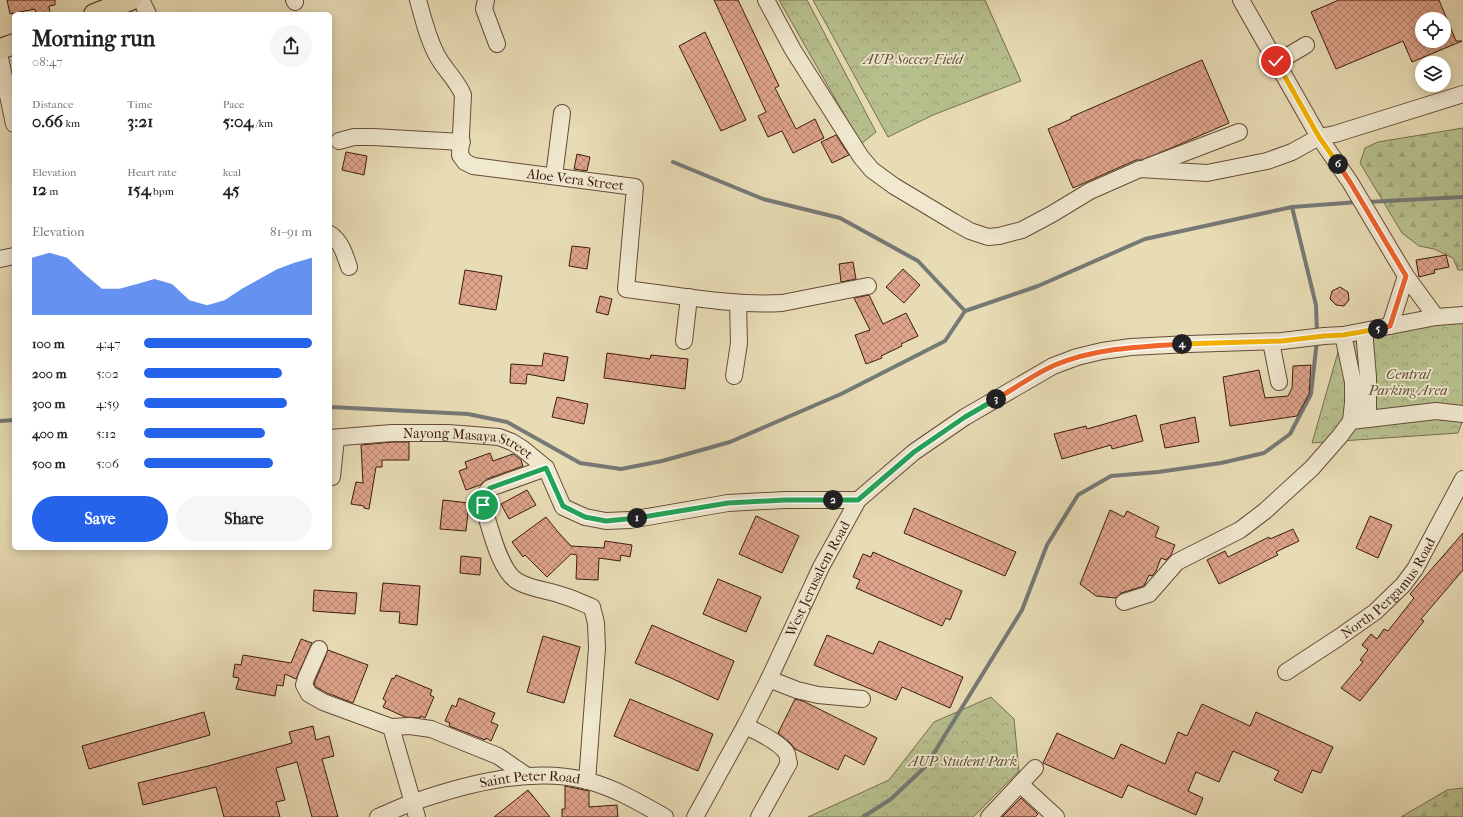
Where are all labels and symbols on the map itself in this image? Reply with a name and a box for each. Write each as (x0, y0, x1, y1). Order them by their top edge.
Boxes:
pin (1259, 44, 1293, 78)
park label: AUP Soccer Field (861, 51, 964, 68)
pin: 6 (1328, 154, 1348, 174)
street label: Aloe Vera Street (525, 165, 625, 194)
pin: 5 (1368, 319, 1388, 339)
pin: 4 (1172, 334, 1192, 354)
park label: Central Parking Area (1368, 366, 1447, 399)
pin: 3 (986, 389, 1006, 409)
street label: Nayong Masaya Street (403, 425, 536, 463)
pin (466, 488, 500, 522)
pin: 2 (823, 490, 843, 510)
pin: 1 (627, 508, 647, 528)
street label: West Jerusalem Road (781, 518, 854, 640)
street label: North Pergamus Road (1338, 535, 1439, 642)
park label: AUP Student Park (907, 753, 1017, 770)
street label: Saint Peter Road (478, 767, 582, 792)

